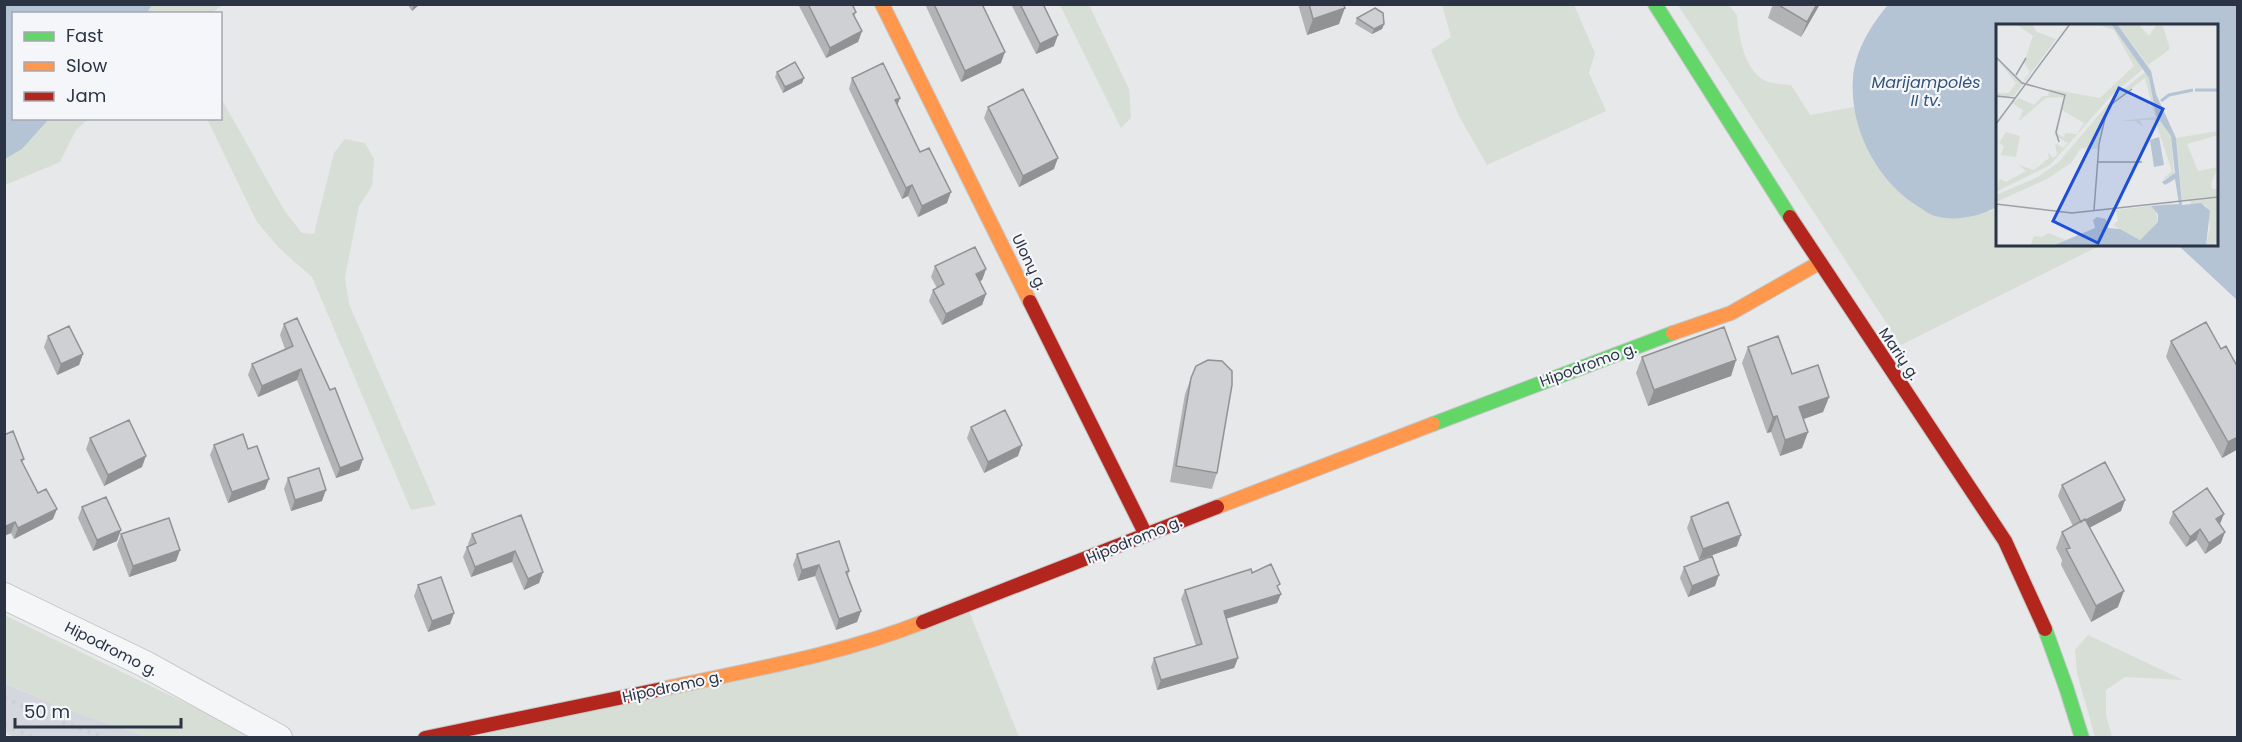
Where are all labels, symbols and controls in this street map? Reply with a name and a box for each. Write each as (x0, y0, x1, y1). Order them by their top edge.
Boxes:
legend (12, 12, 222, 120)
text: Fast (66, 23, 103, 48)
inset map (1996, 24, 2218, 246)
text: Slow (66, 53, 108, 78)
water label: Marijampolės II tv. (1871, 71, 1981, 112)
text: Jam (66, 83, 106, 108)
street label: Ulonų g. (1007, 230, 1052, 293)
street label: Marių g. (1874, 323, 1925, 384)
street label: Hipodromo g. (1537, 337, 1639, 392)
street label: Hipodromo g. (1083, 511, 1185, 568)
street label: Hipodromo g. (61, 616, 161, 681)
street label: Hipodromo g. (620, 666, 724, 707)
scale bar (15, 691, 182, 729)
text: 50 m (24, 699, 70, 724)

